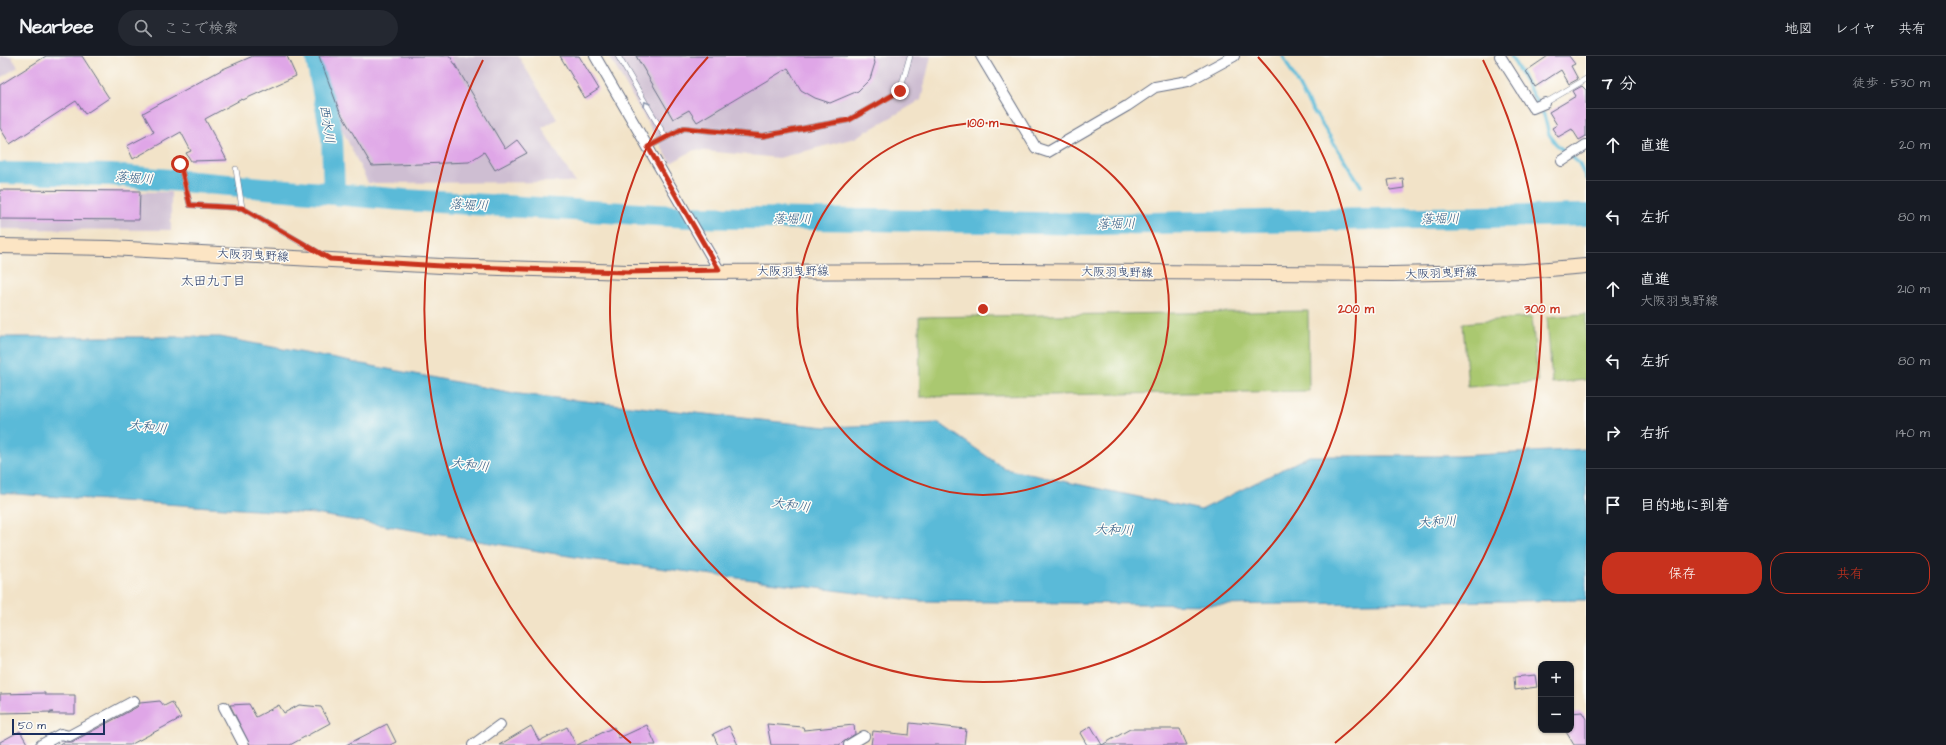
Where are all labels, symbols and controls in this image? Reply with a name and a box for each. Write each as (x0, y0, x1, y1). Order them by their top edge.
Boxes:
search box (118, 10, 398, 46)
text: Nearbee (20, 14, 94, 41)
icon: search (132, 17, 154, 39)
text: ここで検索 (164, 18, 239, 39)
text: 地図 (1785, 19, 1813, 39)
text: レイヤ (1835, 19, 1876, 39)
text: 共有 (1898, 19, 1926, 39)
text: 7 分 (1602, 72, 1636, 96)
text: 徒歩 · 530 m (1852, 74, 1930, 92)
route end (891, 82, 909, 100)
one-way arrow (643, 101, 650, 108)
water label: 西水川 (315, 103, 339, 145)
text: 100 m (968, 115, 999, 132)
icon: ahead (1602, 134, 1624, 156)
text: 直進 (1640, 135, 1670, 156)
text: 20 m (1899, 136, 1930, 154)
route start (171, 155, 189, 173)
water label: 落堀川 (114, 167, 154, 189)
water label: 落堀川 (449, 195, 489, 215)
icon: left (1602, 206, 1624, 228)
text: 左折 (1640, 207, 1670, 228)
text: 80 m (1898, 208, 1930, 226)
water label: 落堀川 (772, 210, 812, 228)
water label: 落堀川 (1420, 210, 1460, 228)
water label: 落堀川 (1096, 215, 1136, 233)
street label: 大阪羽曳野線 (217, 245, 289, 266)
street label: 大阪羽曳野線 (757, 263, 829, 280)
street label: 大阪羽曳野線 (1081, 263, 1153, 282)
street label: 大阪羽曳野線 (1405, 264, 1477, 283)
text: 直進 (1640, 269, 1670, 290)
district label: 太田九丁目 (180, 272, 246, 290)
icon: ahead (1602, 278, 1624, 300)
text: 210 m (1897, 280, 1930, 298)
text: 大阪羽曳野線 (1640, 292, 1718, 310)
text: 200 m (1337, 301, 1375, 318)
text: 300 m (1523, 301, 1560, 318)
centre of rings (976, 302, 990, 316)
icon: left (1602, 350, 1624, 372)
text: 左折 (1640, 351, 1670, 372)
text: 80 m (1898, 352, 1930, 370)
water label: 大和川 (127, 416, 168, 438)
icon: right (1602, 422, 1624, 444)
text: 右折 (1640, 423, 1670, 444)
text: 140 m (1896, 424, 1930, 442)
water label: 大和川 (449, 454, 490, 476)
water label: 大和川 (770, 493, 812, 517)
icon: arrive (1602, 494, 1624, 516)
text: 目的地に到着 (1640, 495, 1730, 516)
water label: 大和川 (1417, 512, 1457, 532)
water label: 大和川 (1094, 520, 1134, 540)
button: 保存 (1602, 552, 1762, 594)
button: 共有 (1770, 552, 1930, 594)
map controls (1538, 661, 1574, 733)
button: + (1538, 661, 1574, 697)
button: − (1538, 697, 1574, 733)
scale bar (12, 717, 105, 736)
text: 50 m (18, 718, 46, 733)

